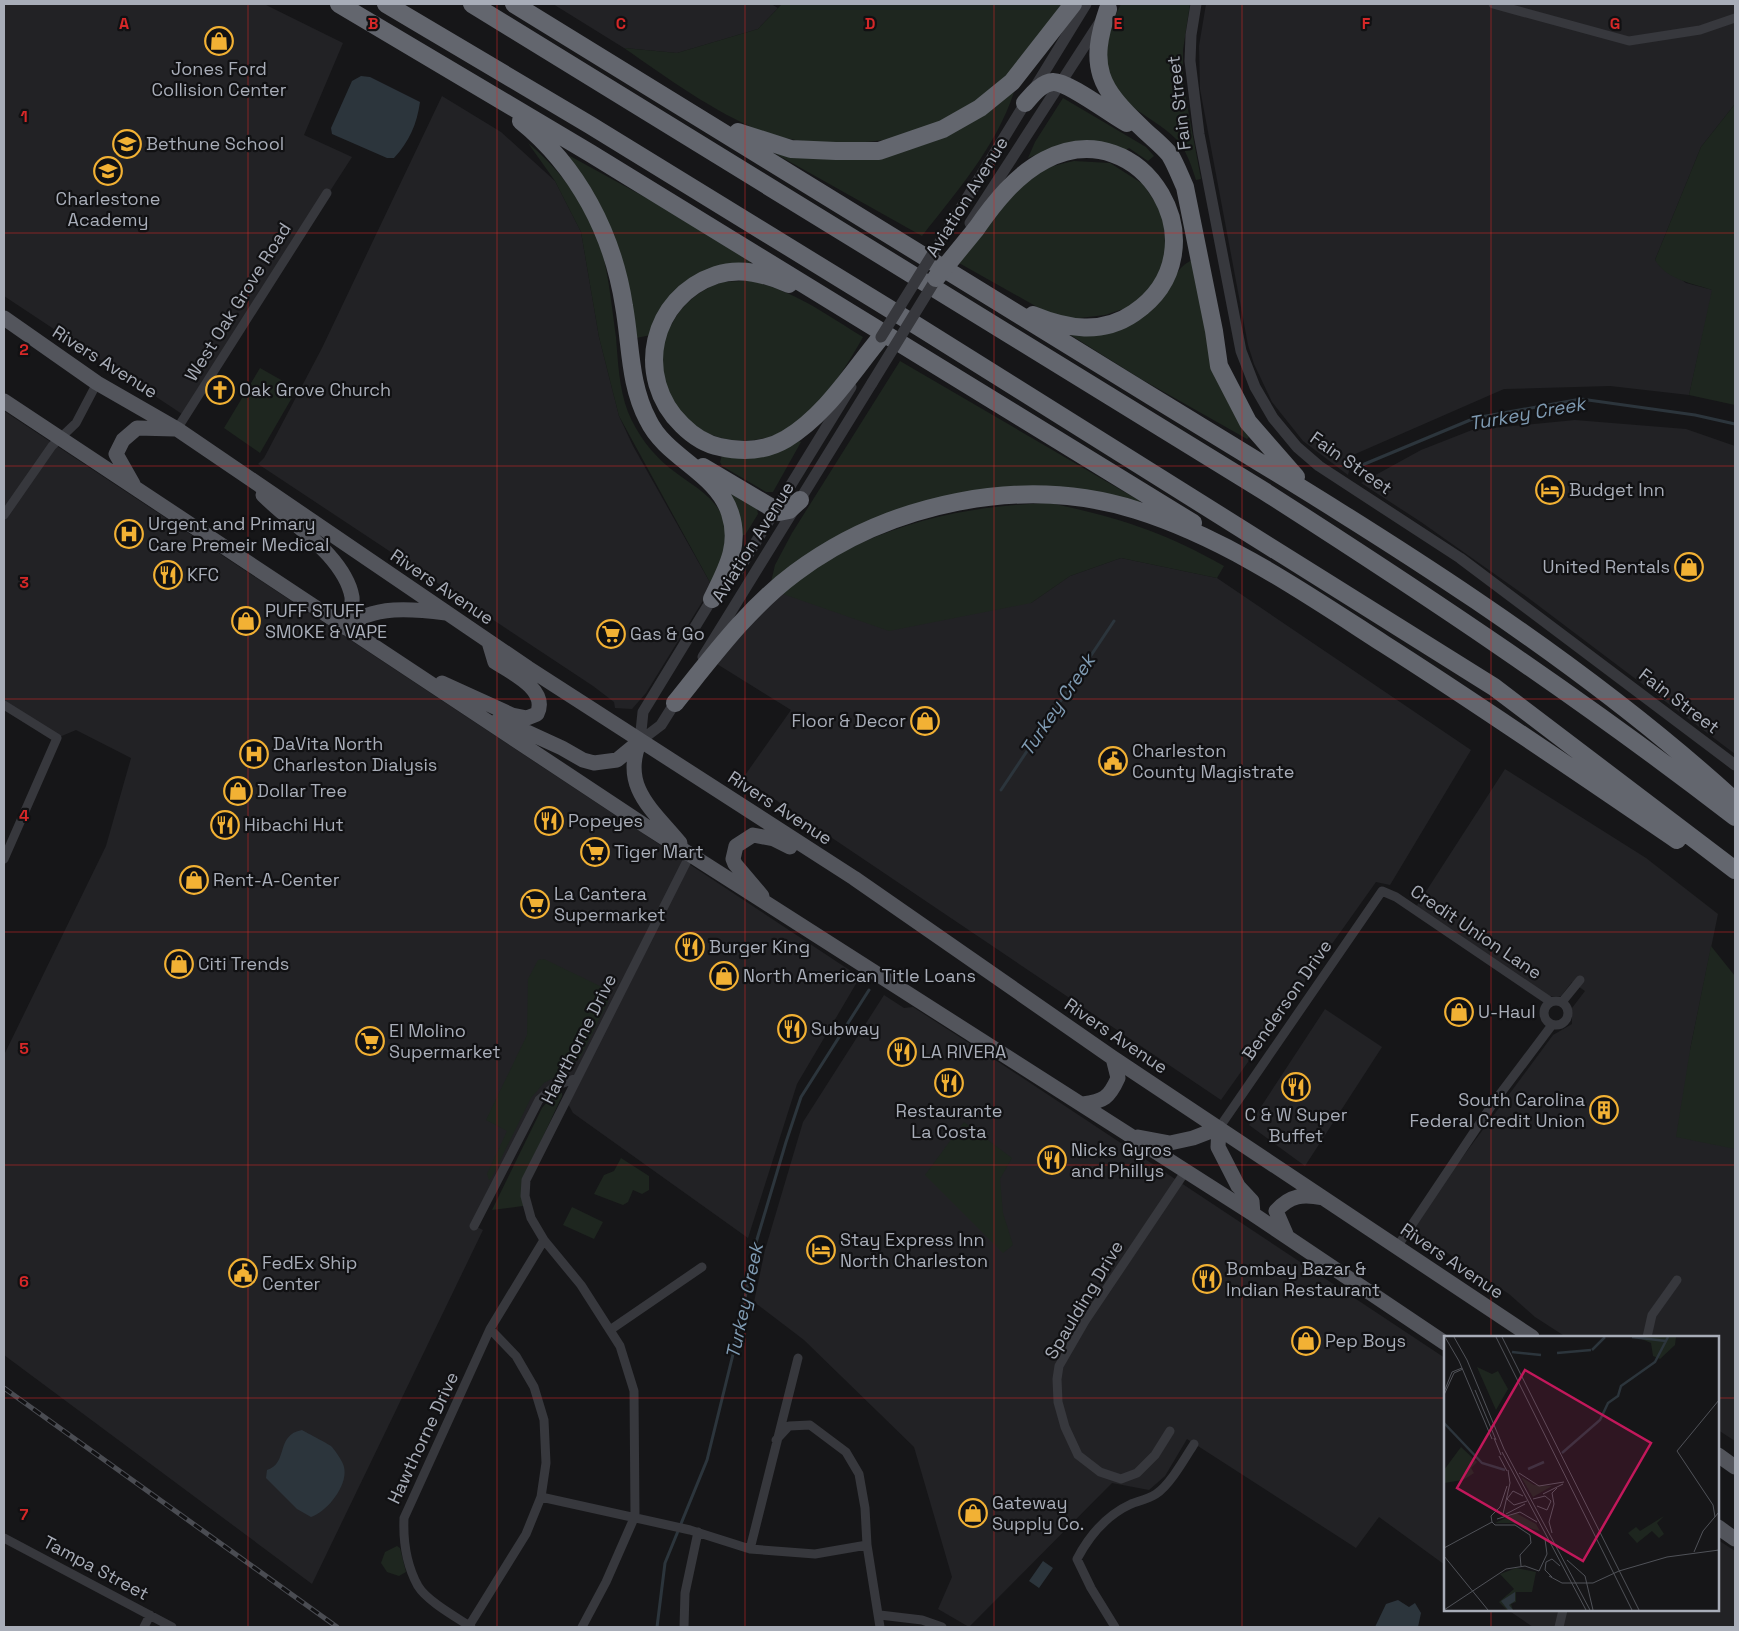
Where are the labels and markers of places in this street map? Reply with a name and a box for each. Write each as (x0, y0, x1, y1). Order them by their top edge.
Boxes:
shop icon: Jones Ford Collision Center (204, 26, 234, 56)
place label: Jones Ford Collision Center (152, 57, 287, 101)
school or university icon: Bethune School (112, 129, 142, 159)
place label: Bethune School (146, 132, 284, 155)
school or university icon: Charlestone Academy (93, 156, 123, 186)
place label: Charlestone Academy (56, 187, 160, 231)
church icon: Oak Grove Church (205, 375, 235, 405)
place label: Oak Grove Church (239, 378, 391, 401)
hotel icon: Budget Inn (1535, 475, 1565, 505)
place label: Budget Inn (1569, 478, 1665, 501)
place label: Urgent and Primary Care Premeir Medical (148, 512, 329, 556)
hospital icon: Urgent and Primary Care Premeir Medical (114, 519, 144, 549)
shop icon: United Rentals (1674, 552, 1704, 582)
place label: United Rentals (1542, 555, 1670, 578)
restaurant icon: KFC (153, 560, 183, 590)
place label: KFC (187, 563, 219, 586)
place label: PUFF STUFF SMOKE & VAPE (265, 599, 387, 643)
shop icon: PUFF STUFF SMOKE & VAPE (231, 606, 261, 636)
supermarket icon: Gas & Go (596, 619, 626, 649)
place label: Gas & Go (630, 622, 705, 645)
shop icon: Floor & Decor (910, 706, 940, 736)
place label: Floor & Decor (791, 709, 906, 732)
place label: DaVita North Charleston Dialysis (273, 732, 437, 776)
hospital icon: DaVita North Charleston Dialysis (239, 739, 269, 769)
place label: Charleston County Magistrate (1132, 739, 1294, 783)
public building icon: Charleston County Magistrate (1098, 746, 1128, 776)
shop icon: Dollar Tree (223, 776, 253, 806)
place label: Dollar Tree (257, 779, 347, 802)
restaurant icon: Popeyes (534, 806, 564, 836)
place label: Popeyes (568, 809, 643, 832)
restaurant icon: Hibachi Hut (210, 810, 240, 840)
place label: Hibachi Hut (244, 813, 344, 836)
supermarket icon: Tiger Mart (580, 837, 610, 867)
place label: Tiger Mart (614, 840, 703, 863)
shop icon: Rent-A-Center (179, 865, 209, 895)
place label: Rent-A-Center (213, 868, 340, 891)
place label: La Cantera Supermarket (554, 882, 666, 926)
supermarket icon: La Cantera Supermarket (520, 889, 550, 919)
restaurant icon: Burger King (675, 932, 705, 962)
place label: Burger King (709, 935, 810, 958)
shop icon: Citi Trends (164, 949, 194, 979)
place label: Citi Trends (198, 952, 289, 975)
shop icon: North American Title Loans (709, 961, 739, 991)
place label: North American Title Loans (743, 964, 976, 987)
shop icon: U-Haul (1444, 997, 1474, 1027)
place label: U-Haul (1478, 1000, 1536, 1023)
restaurant icon: Subway (777, 1014, 807, 1044)
place label: Subway (811, 1017, 880, 1040)
place label: El Molino Supermarket (389, 1019, 501, 1063)
supermarket icon: El Molino Supermarket (355, 1026, 385, 1056)
restaurant icon: LA RIVERA (887, 1037, 917, 1067)
place label: LA RIVERA (921, 1040, 1006, 1063)
restaurant icon: Restaurante La Costa (934, 1068, 964, 1098)
restaurant icon: C & W Super Buffet (1281, 1072, 1311, 1102)
place label: South Carolina Federal Credit Union (1409, 1088, 1585, 1132)
building icon: South Carolina Federal Credit Union (1589, 1095, 1619, 1125)
place label: Restaurante La Costa (896, 1099, 1002, 1143)
place label: C & W Super Buffet (1245, 1103, 1348, 1147)
place label: Nicks Gyros and Phillys (1071, 1138, 1172, 1182)
restaurant icon: Nicks Gyros and Phillys (1037, 1145, 1067, 1175)
place label: Stay Express Inn North Charleston (840, 1228, 988, 1272)
hotel icon: Stay Express Inn North Charleston (806, 1235, 836, 1265)
place label: FedEx Ship Center (262, 1251, 357, 1295)
place label: Bombay Bazar & Indian Restaurant (1226, 1257, 1380, 1301)
public building icon: FedEx Ship Center (228, 1258, 258, 1288)
restaurant icon: Bombay Bazar & Indian Restaurant (1192, 1264, 1222, 1294)
shop icon: Pep Boys (1291, 1326, 1321, 1356)
place label: Pep Boys (1325, 1329, 1406, 1352)
place label: Gateway Supply Co. (992, 1491, 1084, 1535)
shop icon: Gateway Supply Co. (958, 1498, 988, 1528)

